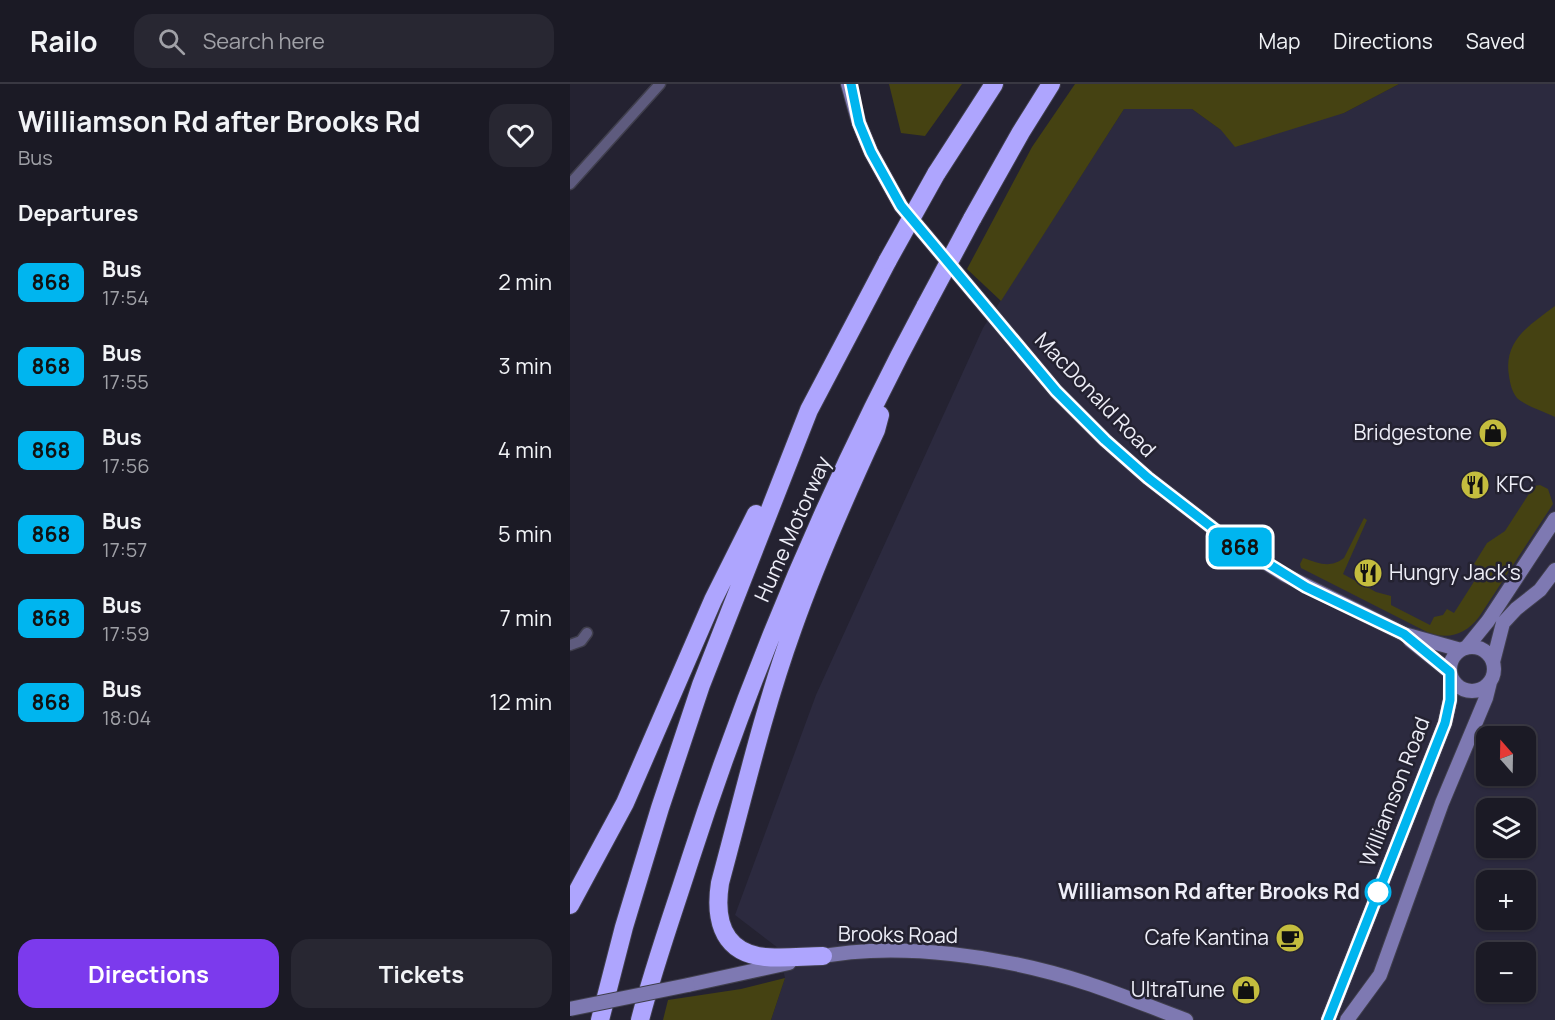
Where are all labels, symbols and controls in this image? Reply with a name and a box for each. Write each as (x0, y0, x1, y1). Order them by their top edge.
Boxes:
search box (134, 14, 554, 68)
text: Railo (30, 22, 98, 60)
icon: search (155, 25, 188, 58)
text: Search here (203, 26, 325, 56)
text: Map (1259, 27, 1300, 55)
text: Directions (1333, 27, 1433, 55)
text: Saved (1466, 27, 1525, 55)
text: Williamson Rd after Brooks Rd (18, 102, 421, 140)
button: heart (489, 104, 552, 167)
text: Bus (18, 144, 53, 171)
text: Departures (18, 198, 138, 228)
text: Bus (102, 254, 142, 284)
text: 2 min (498, 267, 552, 297)
text: 868 (32, 268, 70, 296)
text: 17:54 (102, 284, 149, 311)
street label: MacDonald Road (1029, 326, 1162, 463)
text: Bus (102, 338, 142, 368)
text: 3 min (499, 351, 552, 381)
text: 868 (32, 352, 70, 380)
text: 17:55 (102, 368, 149, 395)
shop icon: Bridgestone (1477, 417, 1509, 449)
place label: Bridgestone (1353, 418, 1472, 446)
text: Bus (102, 422, 142, 452)
text: 4 min (498, 435, 552, 465)
text: 868 (32, 436, 70, 464)
street label: Hume Motorway (747, 451, 837, 606)
text: 17:56 (102, 452, 150, 479)
restaurant icon: KFC (1459, 469, 1491, 501)
place label: KFC (1496, 470, 1534, 498)
text: Bus (102, 506, 142, 536)
text: 5 min (498, 519, 552, 549)
text: 868 (32, 520, 70, 548)
line badge: 868 (1206, 528, 1274, 566)
text: 868 (1221, 533, 1259, 561)
text: 17:57 (102, 536, 147, 563)
restaurant icon: Hungry Jack's (1352, 557, 1384, 589)
place label: Hungry Jack's (1389, 558, 1521, 586)
text: Bus (102, 590, 142, 620)
text: 7 min (500, 603, 552, 633)
text: 868 (32, 604, 70, 632)
text: 17:59 (102, 620, 150, 647)
text: Bus (102, 674, 142, 704)
text: 12 min (490, 687, 552, 717)
text: 868 (32, 688, 70, 716)
text: 18:04 (102, 704, 151, 731)
street label: Williamson Road (1353, 713, 1435, 871)
north arrow (1476, 726, 1536, 786)
map controls (1476, 726, 1536, 1002)
button: layers (1476, 798, 1536, 858)
button: + (1476, 870, 1536, 930)
place label: Williamson Rd after Brooks Rd (1058, 877, 1360, 905)
marker: Williamson Rd after Brooks Rd (1365, 879, 1391, 905)
street label: Brooks Road (838, 919, 958, 949)
cafe icon: Cafe Kantina (1274, 922, 1306, 954)
place label: Cafe Kantina (1145, 923, 1269, 951)
button: Directions (18, 939, 279, 1008)
button: Tickets (291, 939, 552, 1008)
button: − (1476, 942, 1536, 1002)
shop icon: UltraTune (1230, 974, 1262, 1006)
place label: UltraTune (1131, 975, 1225, 1003)

